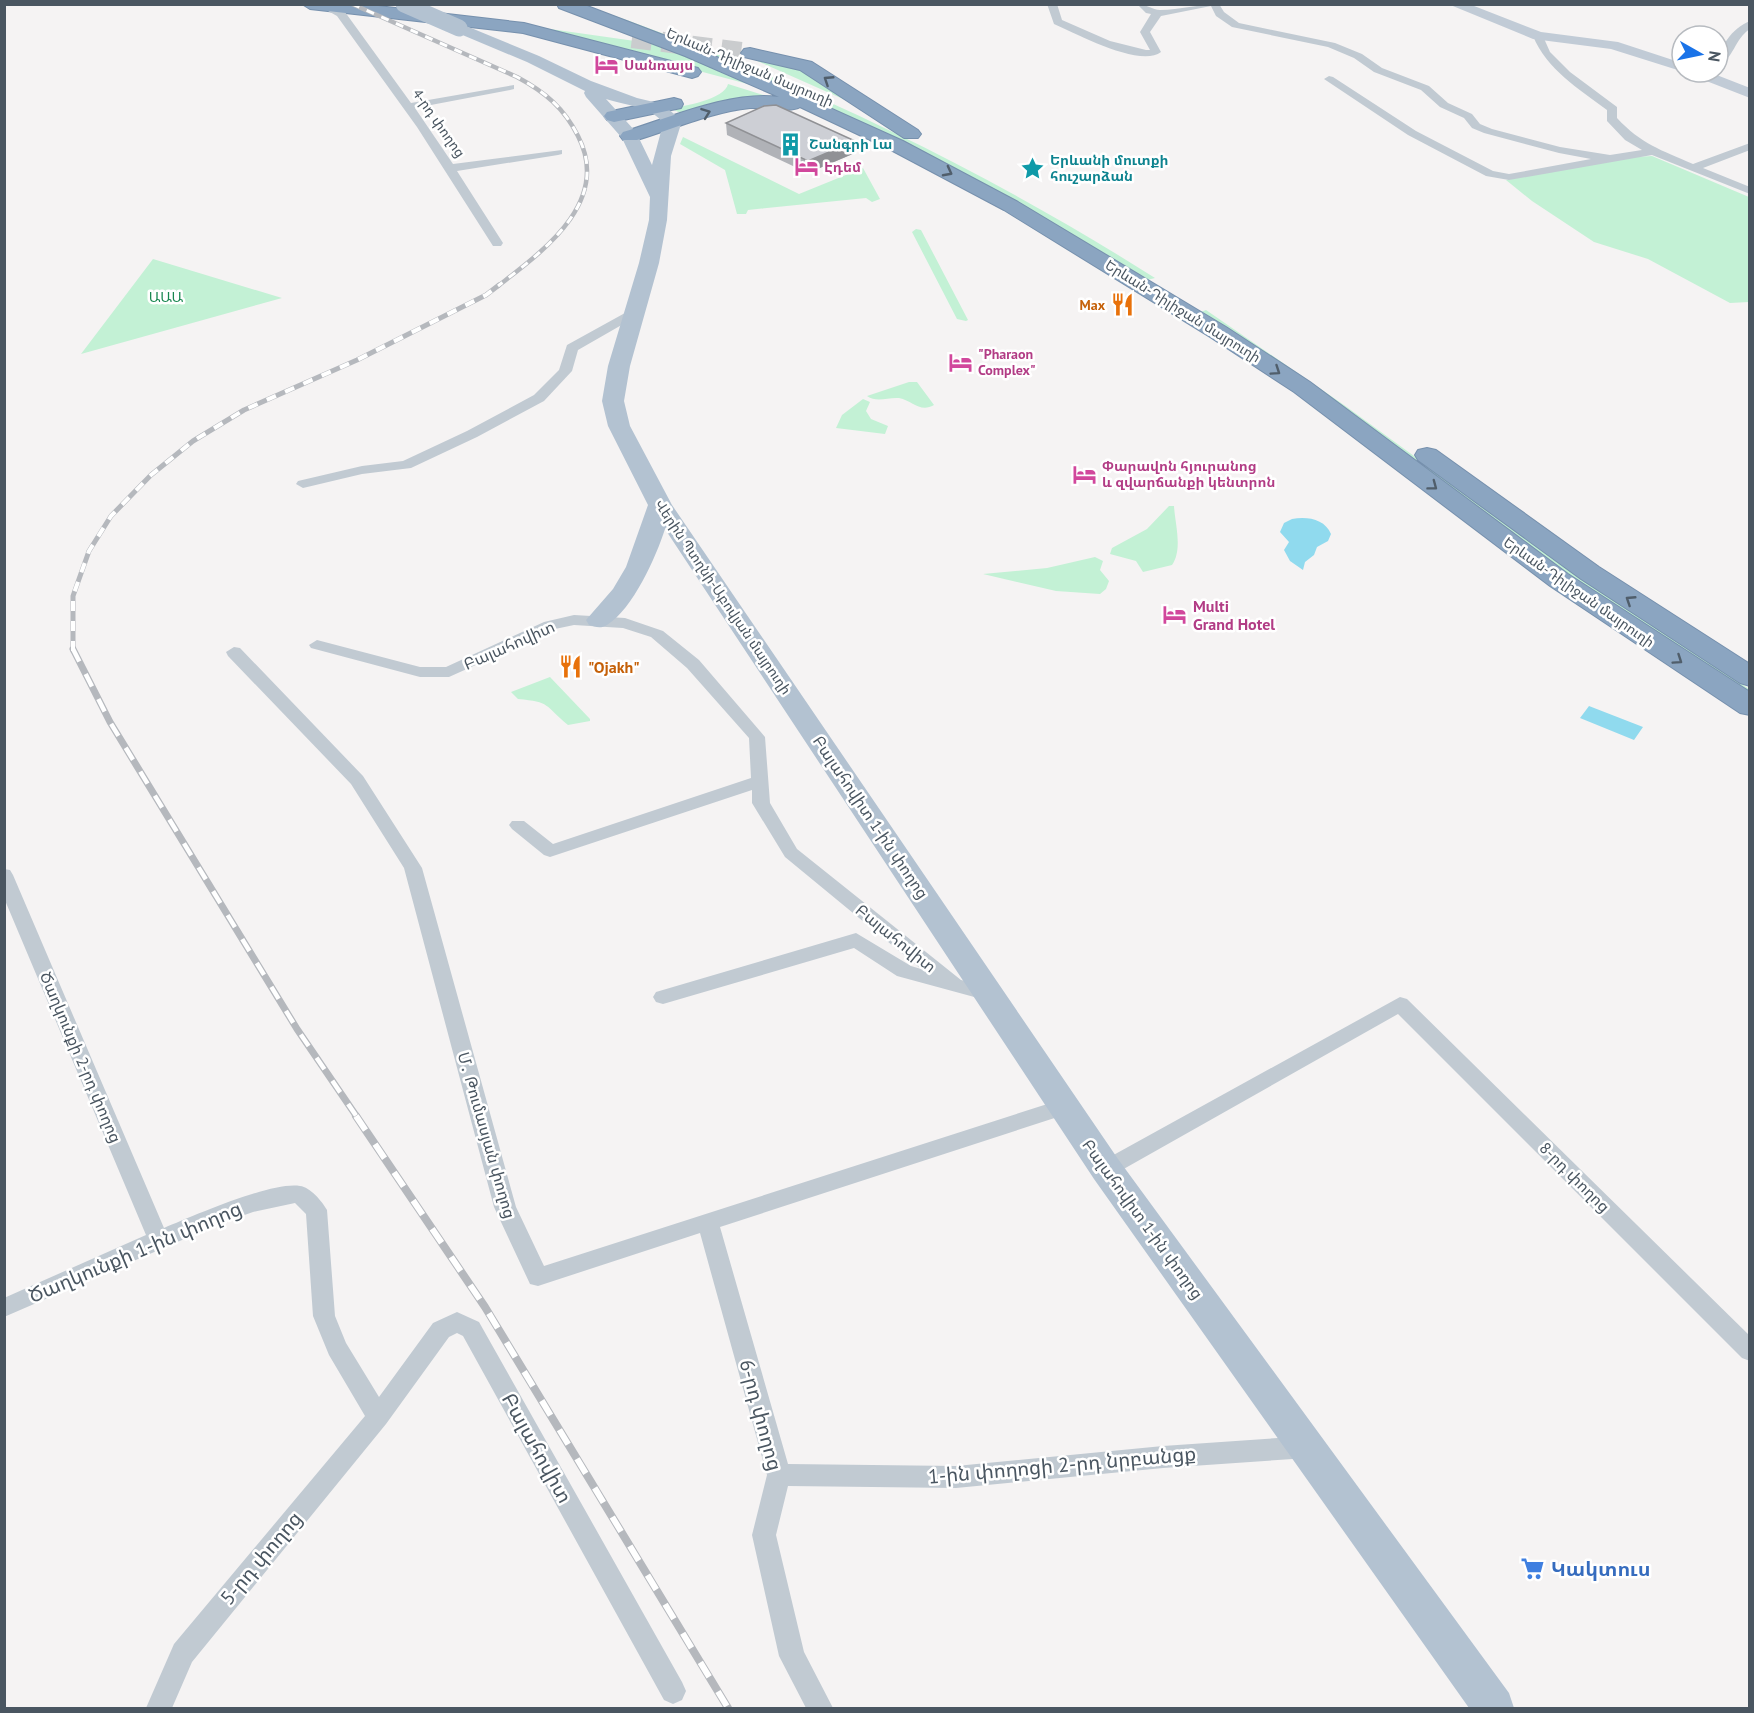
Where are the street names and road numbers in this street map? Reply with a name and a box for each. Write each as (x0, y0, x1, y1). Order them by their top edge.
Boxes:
street label: Երևան-Դիլիջան մայրուղի (664, 24, 836, 110)
street label: 4-րդ փողոց (409, 85, 469, 161)
street label: Երևան-Դիլիջան մայրուղի (1102, 256, 1264, 366)
street label: Վերին Պտղնի-Աբովյան մայրուղի (651, 496, 795, 698)
street label: Երևան-Դիլիջան մայրուղի (1500, 533, 1658, 651)
street label: Բալահովիտ (460, 616, 558, 674)
street label: Բալահովիտ 1-ին փողոց (809, 732, 933, 902)
street label: Բալահովիտ (852, 899, 940, 977)
street label: Ծաղկունքի 2-րդ փողոց (36, 968, 126, 1146)
street label: Մ․ Թումասյան փողոց (454, 1050, 520, 1220)
street label: Բալահովիտ 1-ին փողոց (1078, 1135, 1208, 1303)
street label: 8-րդ փողոց (1536, 1138, 1614, 1216)
street label: Ծաղկունքի 1-ին փողոց (24, 1195, 246, 1309)
street label: 6-րդ փողոց (734, 1356, 788, 1474)
street label: Բալահովիտ (496, 1388, 578, 1508)
street label: 1-ին փողոցի 2-րդ նրբանցք (927, 1440, 1197, 1490)
street label: 5-րդ փողոց (214, 1506, 308, 1610)

